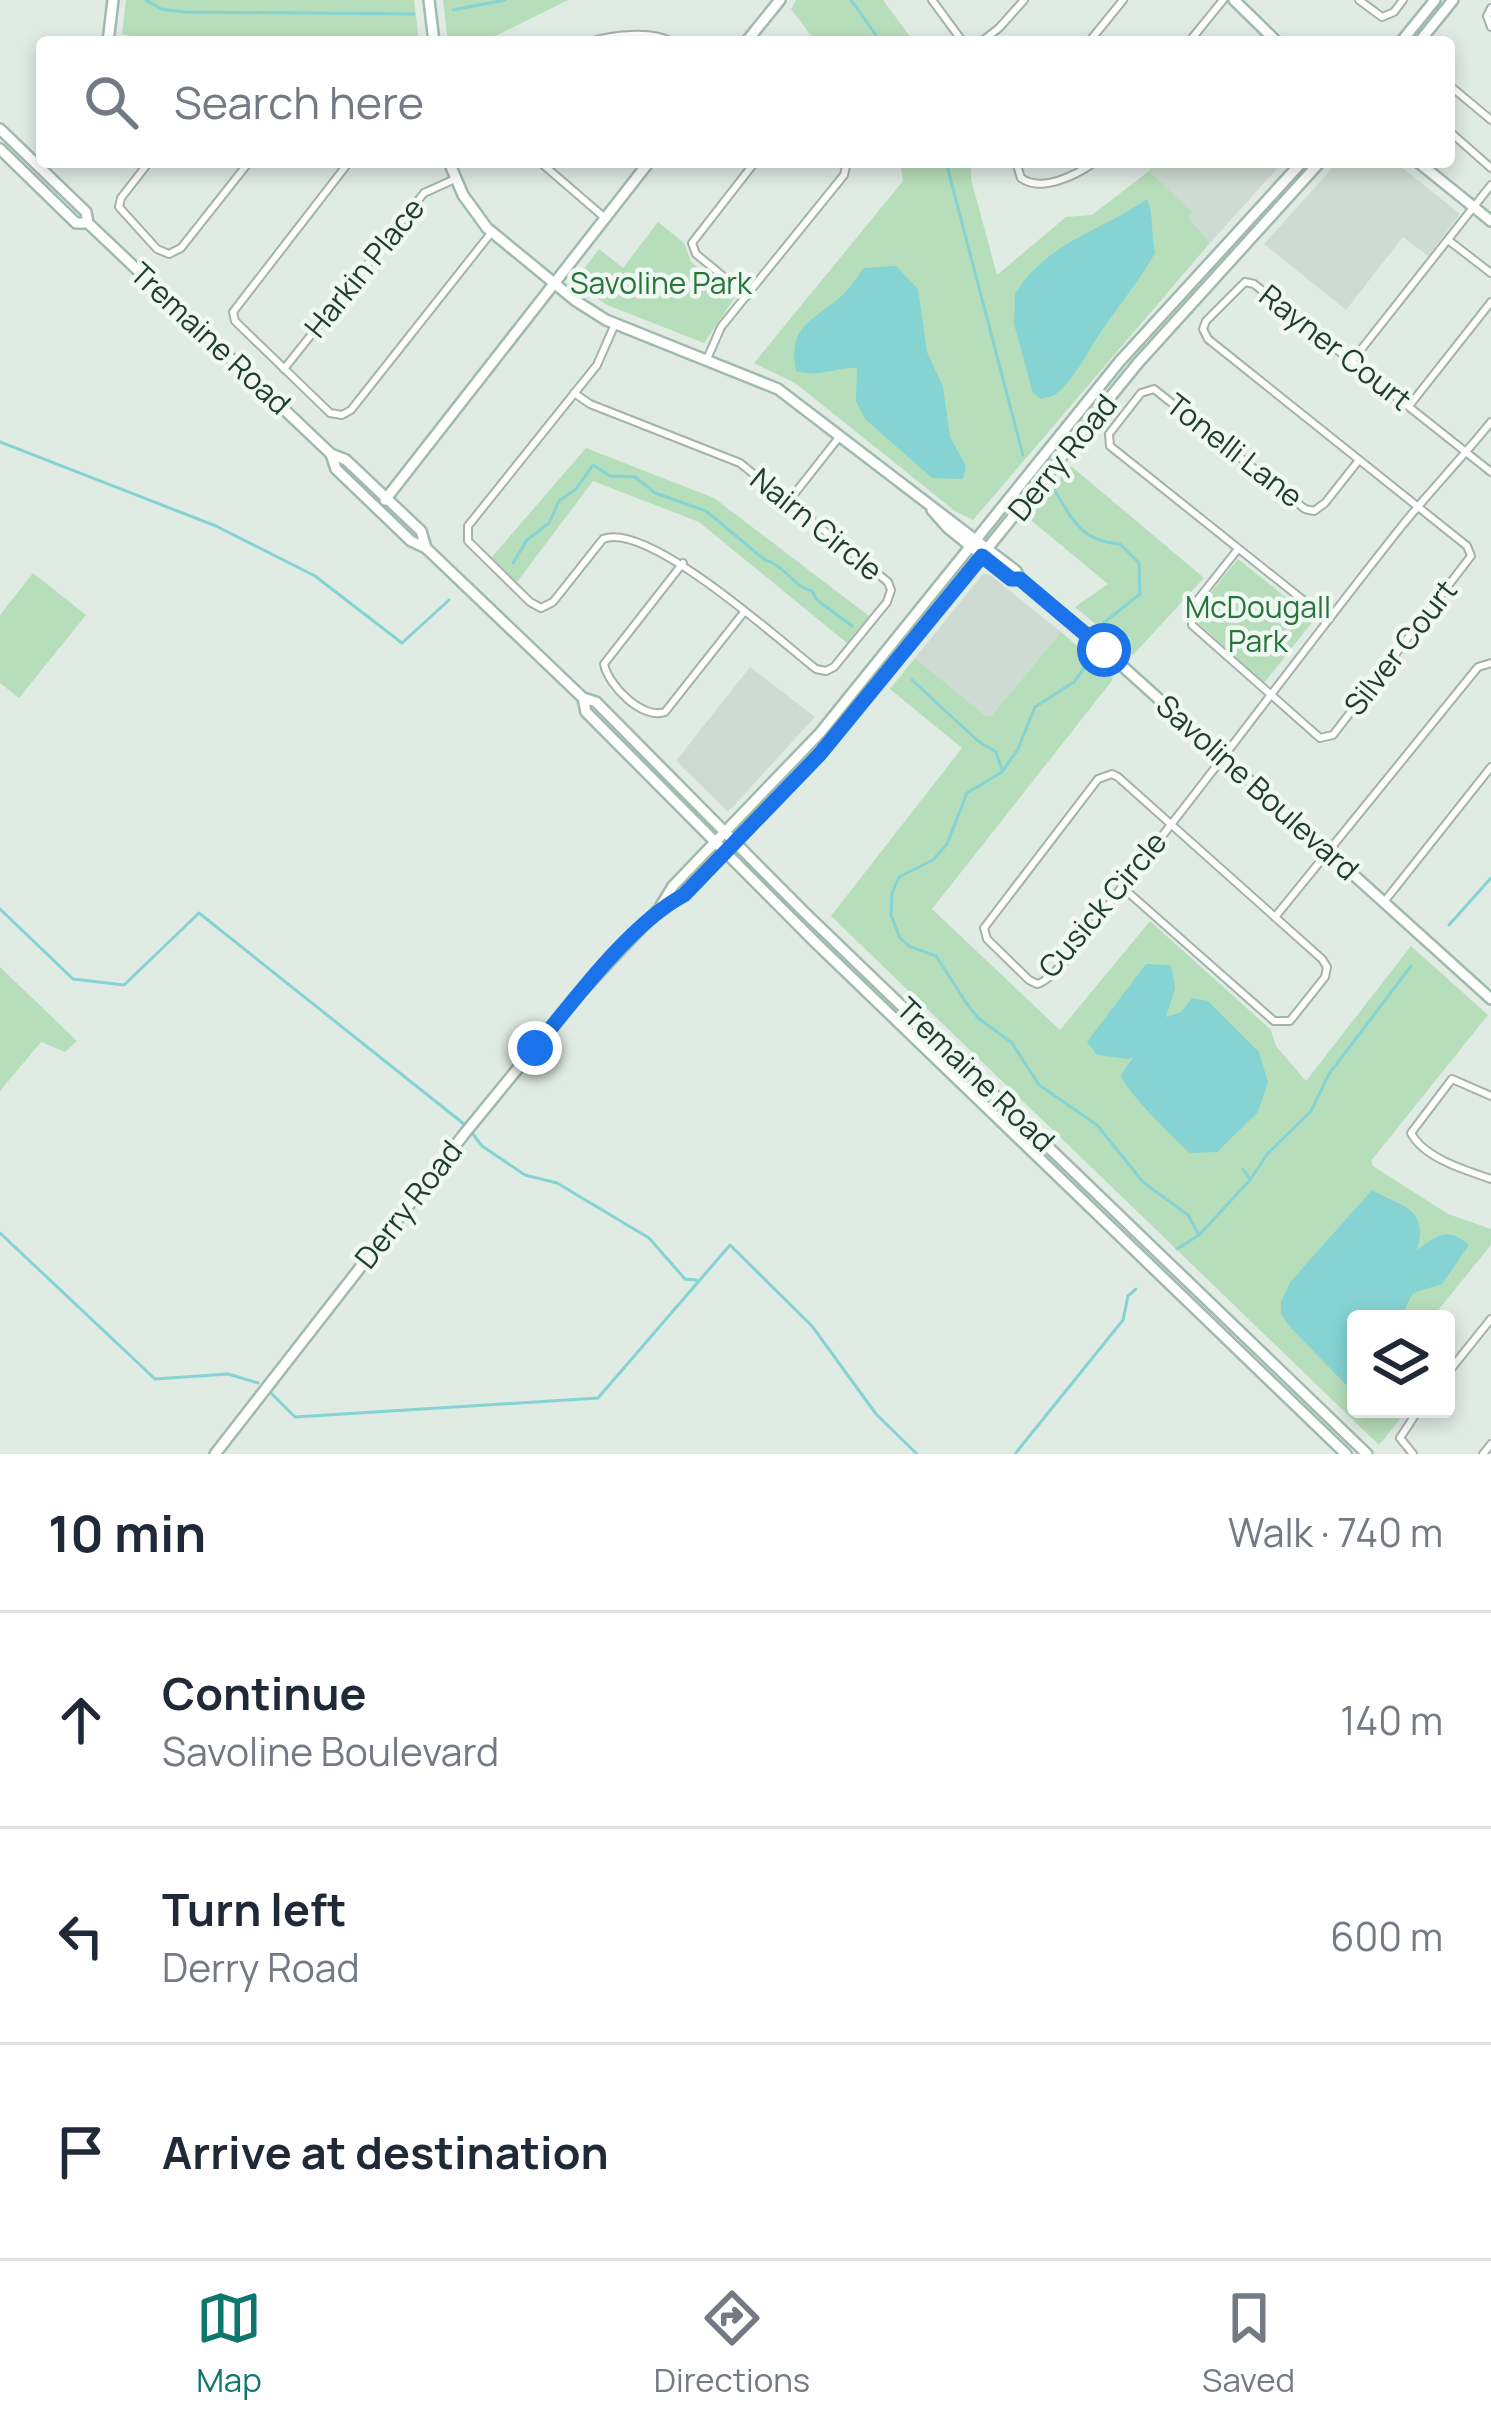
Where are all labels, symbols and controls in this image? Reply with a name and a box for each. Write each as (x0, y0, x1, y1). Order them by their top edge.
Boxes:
search box (36, 36, 1455, 168)
icon: search (78, 69, 144, 135)
text: Search here (174, 71, 424, 133)
street label: Harkin Place (295, 188, 433, 346)
street label: Tremaine Road (122, 253, 300, 423)
park label: Savoline Park (570, 262, 753, 303)
street label: Rayner Court (1251, 275, 1420, 419)
street label: Tonelli Lane (1158, 384, 1312, 516)
street label: Derry Road (998, 385, 1126, 529)
street label: Nairn Circle (742, 458, 891, 590)
street label: Silver Court (1334, 571, 1466, 723)
park label: McDougall Park (1185, 586, 1331, 661)
route start (1077, 623, 1131, 677)
street label: Savoline Boulevard (1148, 685, 1368, 889)
street label: Cusick Circle (1029, 822, 1175, 986)
street label: Tremaine Road (888, 988, 1064, 1160)
route end (508, 1021, 562, 1075)
street label: Derry Road (345, 1132, 471, 1277)
map controls (1347, 1310, 1455, 1418)
button: layers (1347, 1310, 1455, 1418)
text: 10 min (48, 1498, 206, 1567)
text: Walk · 740 m (1228, 1505, 1443, 1559)
text: Continue (162, 1662, 367, 1724)
icon: ahead (48, 1687, 114, 1753)
text: 140 m (1340, 1693, 1443, 1747)
text: Savoline Boulevard (162, 1724, 499, 1778)
text: Turn left (162, 1878, 347, 1940)
icon: left (48, 1903, 114, 1969)
text: 600 m (1330, 1909, 1443, 1963)
text: Derry Road (162, 1940, 360, 1994)
icon: arrive (48, 2119, 114, 2185)
text: Arrive at destination (162, 2121, 609, 2183)
tab: Map (196, 2285, 262, 2402)
tab: Directions (654, 2285, 810, 2402)
tab: Saved (1202, 2285, 1295, 2402)

